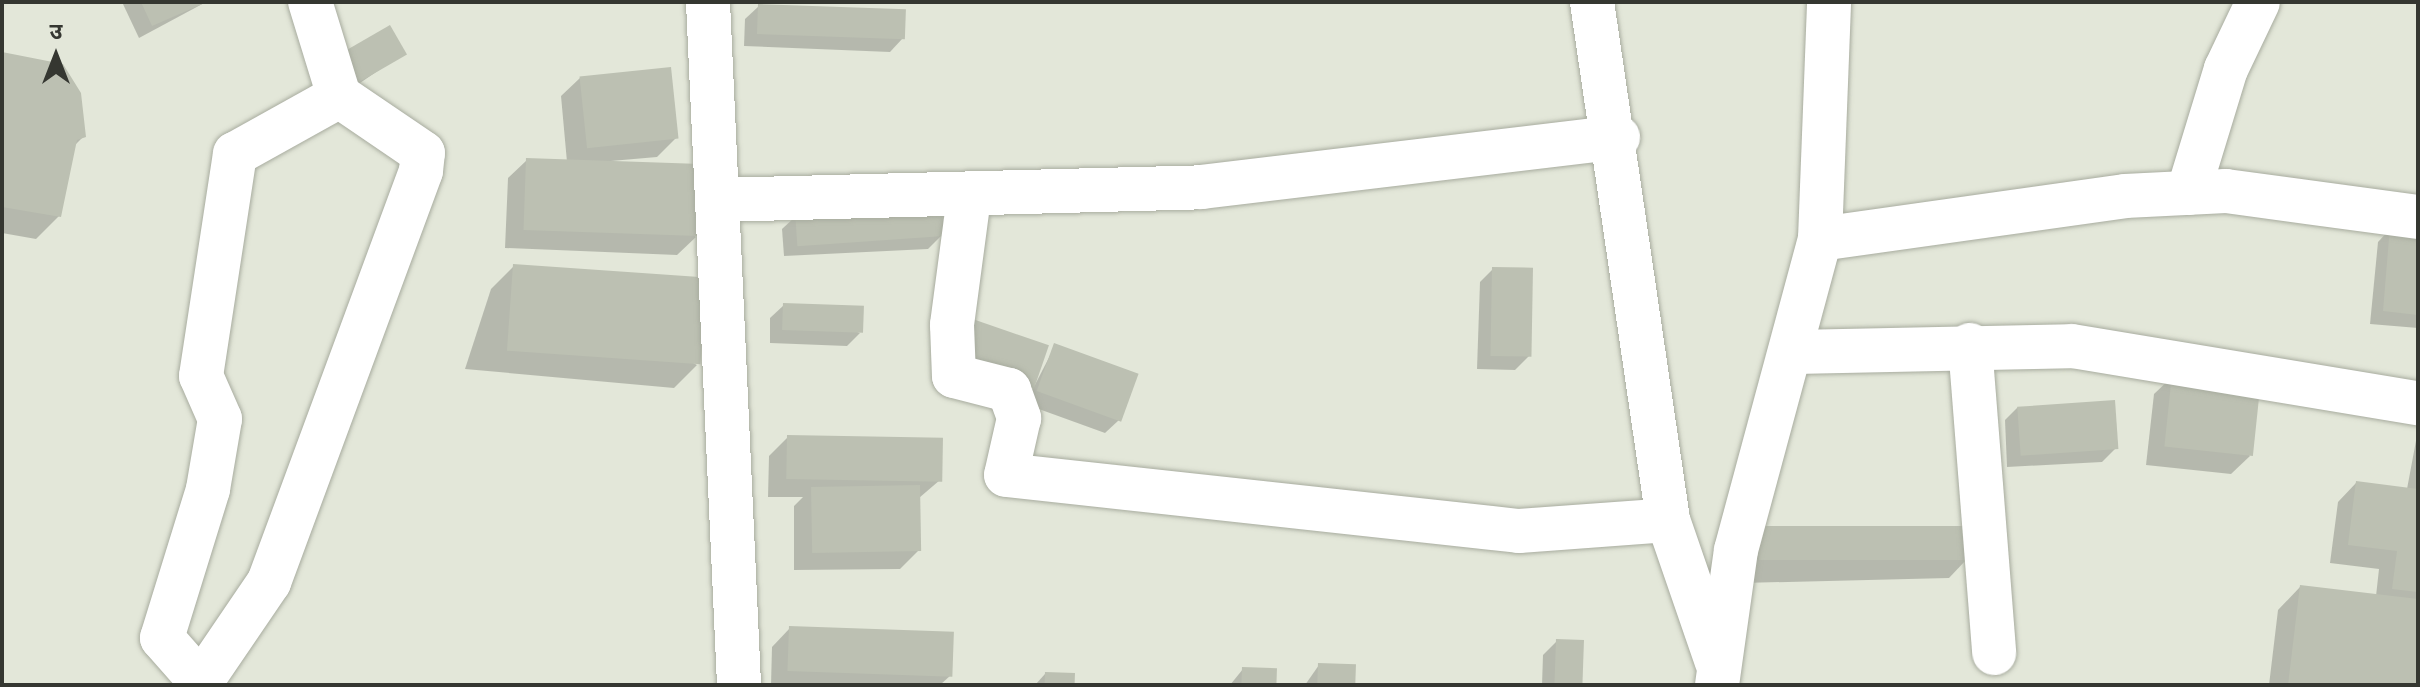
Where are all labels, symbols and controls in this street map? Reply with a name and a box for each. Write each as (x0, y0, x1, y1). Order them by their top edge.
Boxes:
north arrow (16, 16, 96, 96)
text: उ (50, 19, 62, 44)

